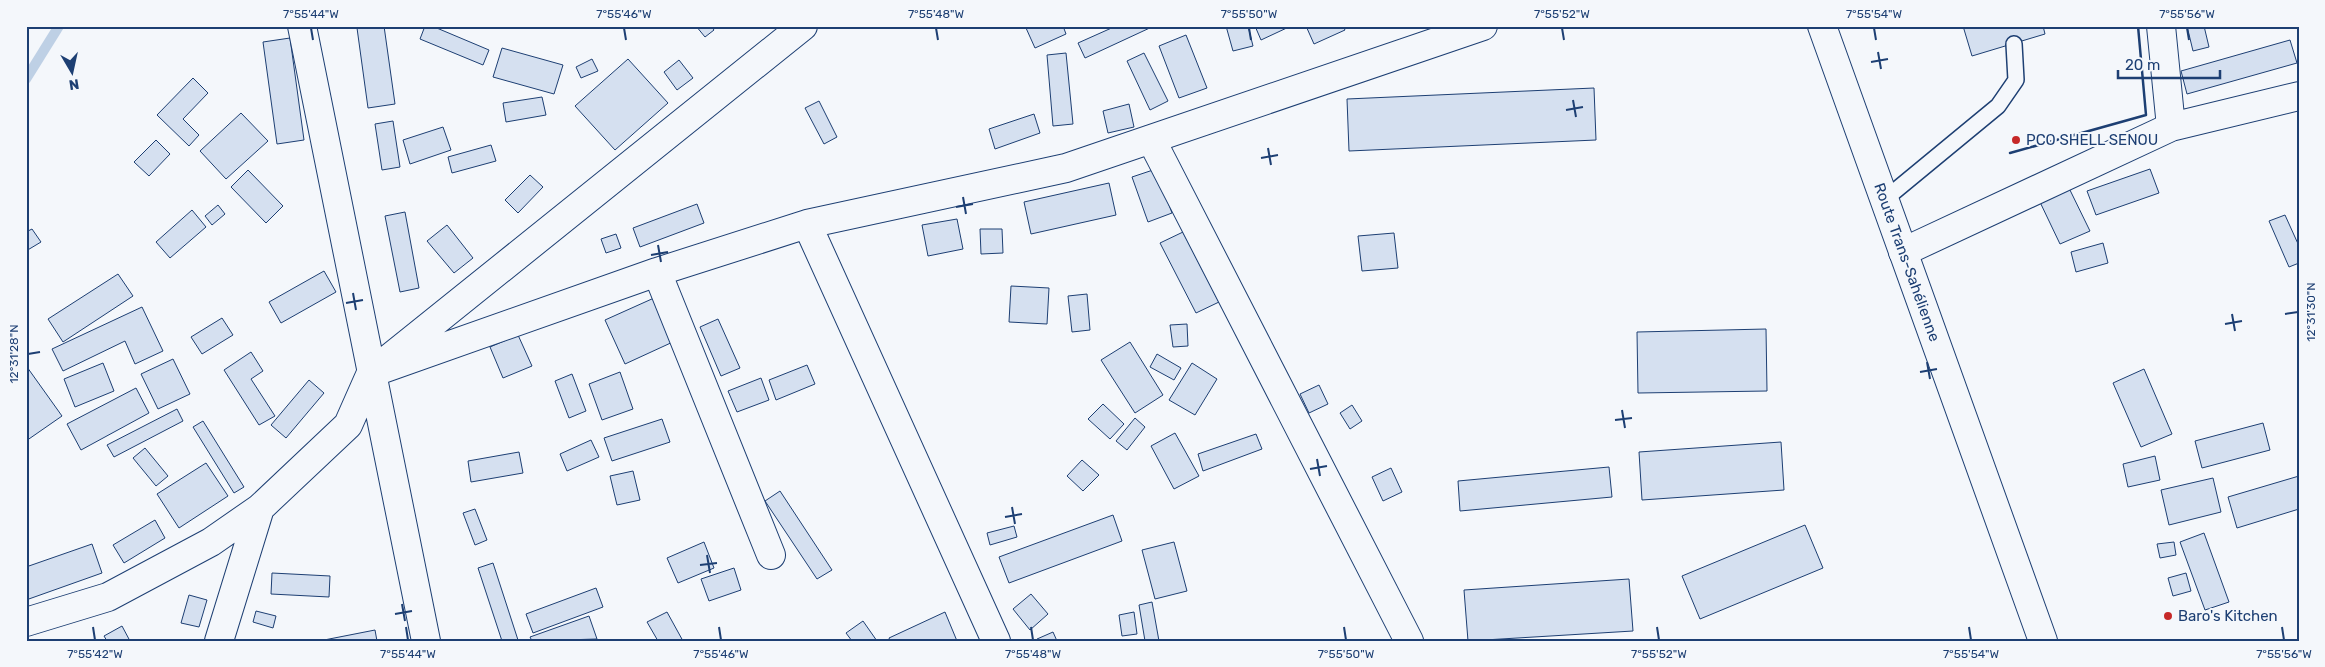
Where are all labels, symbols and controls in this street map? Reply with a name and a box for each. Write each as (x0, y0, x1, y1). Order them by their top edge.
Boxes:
text: 7°55'44"W (283, 7, 339, 21)
text: 7°55'46"W (596, 7, 652, 21)
text: 7°55'48"W (908, 7, 965, 21)
text: 7°55'50"W (1221, 7, 1278, 21)
text: 7°55'52"W (1534, 7, 1590, 21)
text: 7°55'54"W (1846, 7, 1902, 21)
text: 7°55'56"W (2159, 7, 2215, 21)
north arrow (48, 48, 98, 98)
scale bar (2118, 48, 2220, 80)
text: 20 m (2125, 56, 2160, 74)
text: N (68, 75, 80, 94)
place label: PCO SHELL SENOU (2026, 131, 2158, 149)
marker: PCO SHELL SENOU (2010, 134, 2022, 146)
street label: Route Trans-Sahélienne (1870, 180, 1944, 344)
text: 12°31'30"N (2304, 282, 2318, 342)
text: 12°31'28"N (7, 324, 21, 384)
place label: Baro's Kitchen (2178, 607, 2278, 625)
marker: Baro's Kitchen (2162, 610, 2174, 622)
text: 7°55'42"W (67, 647, 123, 661)
text: 7°55'44"W (380, 647, 436, 661)
text: 7°55'46"W (693, 647, 749, 661)
text: 7°55'48"W (1005, 647, 1062, 661)
text: 7°55'50"W (1318, 647, 1375, 661)
text: 7°55'52"W (1631, 647, 1687, 661)
text: 7°55'54"W (1943, 647, 1999, 661)
text: 7°55'56"W (2256, 647, 2312, 661)

